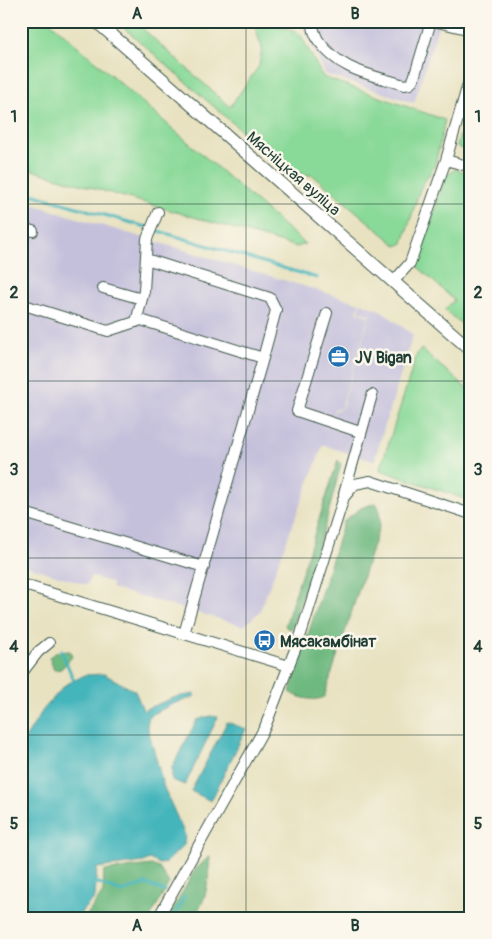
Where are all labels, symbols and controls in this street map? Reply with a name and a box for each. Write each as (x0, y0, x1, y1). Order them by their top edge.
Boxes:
text: A (132, 4, 143, 24)
text: B (350, 4, 360, 24)
text: 1 (11, 107, 17, 127)
text: 1 (475, 107, 481, 127)
street label: Мясніцкая вуліца (242, 127, 344, 220)
text: 2 (10, 283, 19, 303)
text: 2 (474, 283, 483, 303)
office icon: JV Bigan (327, 345, 351, 369)
place label: JV Bigan (355, 348, 412, 368)
text: 3 (10, 460, 19, 480)
text: 3 (474, 460, 483, 480)
bus stop icon: Мясакамбінат (252, 629, 276, 653)
place label: Мясакамбінат (280, 632, 377, 652)
text: 4 (9, 637, 19, 657)
text: 4 (473, 637, 483, 657)
text: 5 (10, 814, 19, 834)
text: 5 (474, 814, 483, 834)
text: A (132, 916, 143, 936)
text: B (350, 916, 360, 936)

